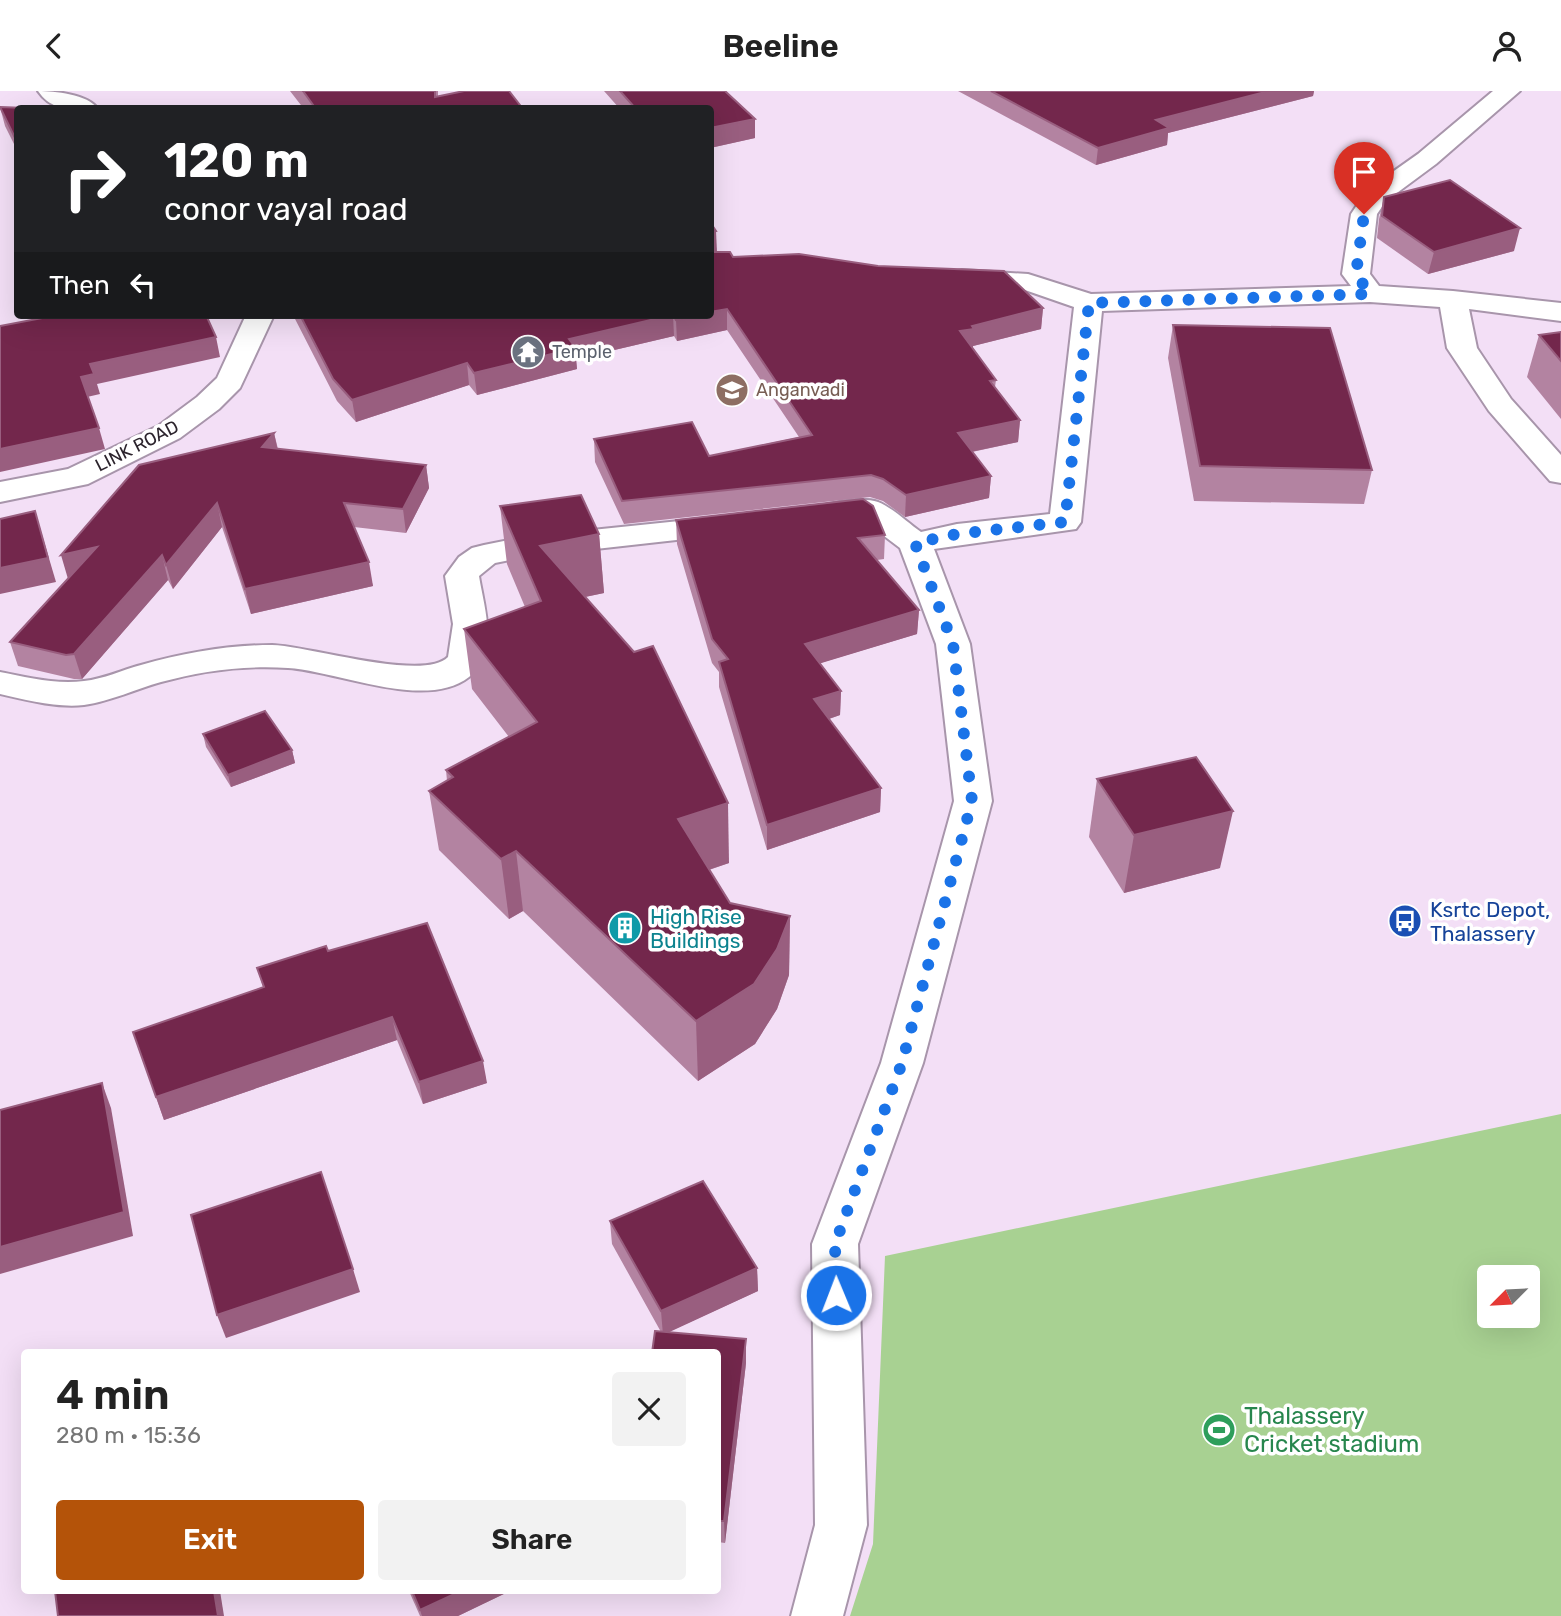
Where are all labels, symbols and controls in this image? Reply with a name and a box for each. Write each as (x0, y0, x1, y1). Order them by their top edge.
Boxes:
icon: back (35, 27, 73, 65)
text: Beeline (722, 27, 839, 65)
icon: person (1488, 27, 1526, 65)
text: 120 m (164, 131, 309, 189)
icon: right (49, 133, 140, 224)
pin (1334, 142, 1394, 214)
icon: arrive (1345, 153, 1383, 191)
text: conor vayal road (164, 190, 408, 228)
icon: left (124, 266, 162, 304)
text: Then (49, 270, 110, 301)
temple icon: Temple (509, 333, 547, 371)
place label: Temple (552, 341, 612, 363)
school or university icon: Anganvadi (713, 371, 751, 409)
place label: Anganvadi (756, 379, 845, 401)
street label: LINK ROAD (92, 416, 182, 476)
place label: Ksrtc Depot, Thalassery (1430, 897, 1550, 946)
bus stop icon: Ksrtc Depot, Thalassery (1386, 902, 1424, 940)
place label: High Rise Buildings (650, 904, 742, 953)
building icon: High Rise Buildings (606, 909, 644, 947)
position arrow (799, 1258, 873, 1332)
north arrow (1477, 1265, 1540, 1328)
map controls (1477, 1265, 1540, 1328)
text: 4 min (56, 1370, 170, 1420)
button: close (612, 1372, 686, 1446)
place label: Thalassery Cricket stadium (1244, 1402, 1419, 1458)
sports icon: Thalassery Cricket stadium (1200, 1411, 1238, 1449)
text: 280 m · 15:36 (56, 1421, 201, 1449)
button: Exit (56, 1500, 364, 1580)
button: Share (378, 1500, 686, 1580)

